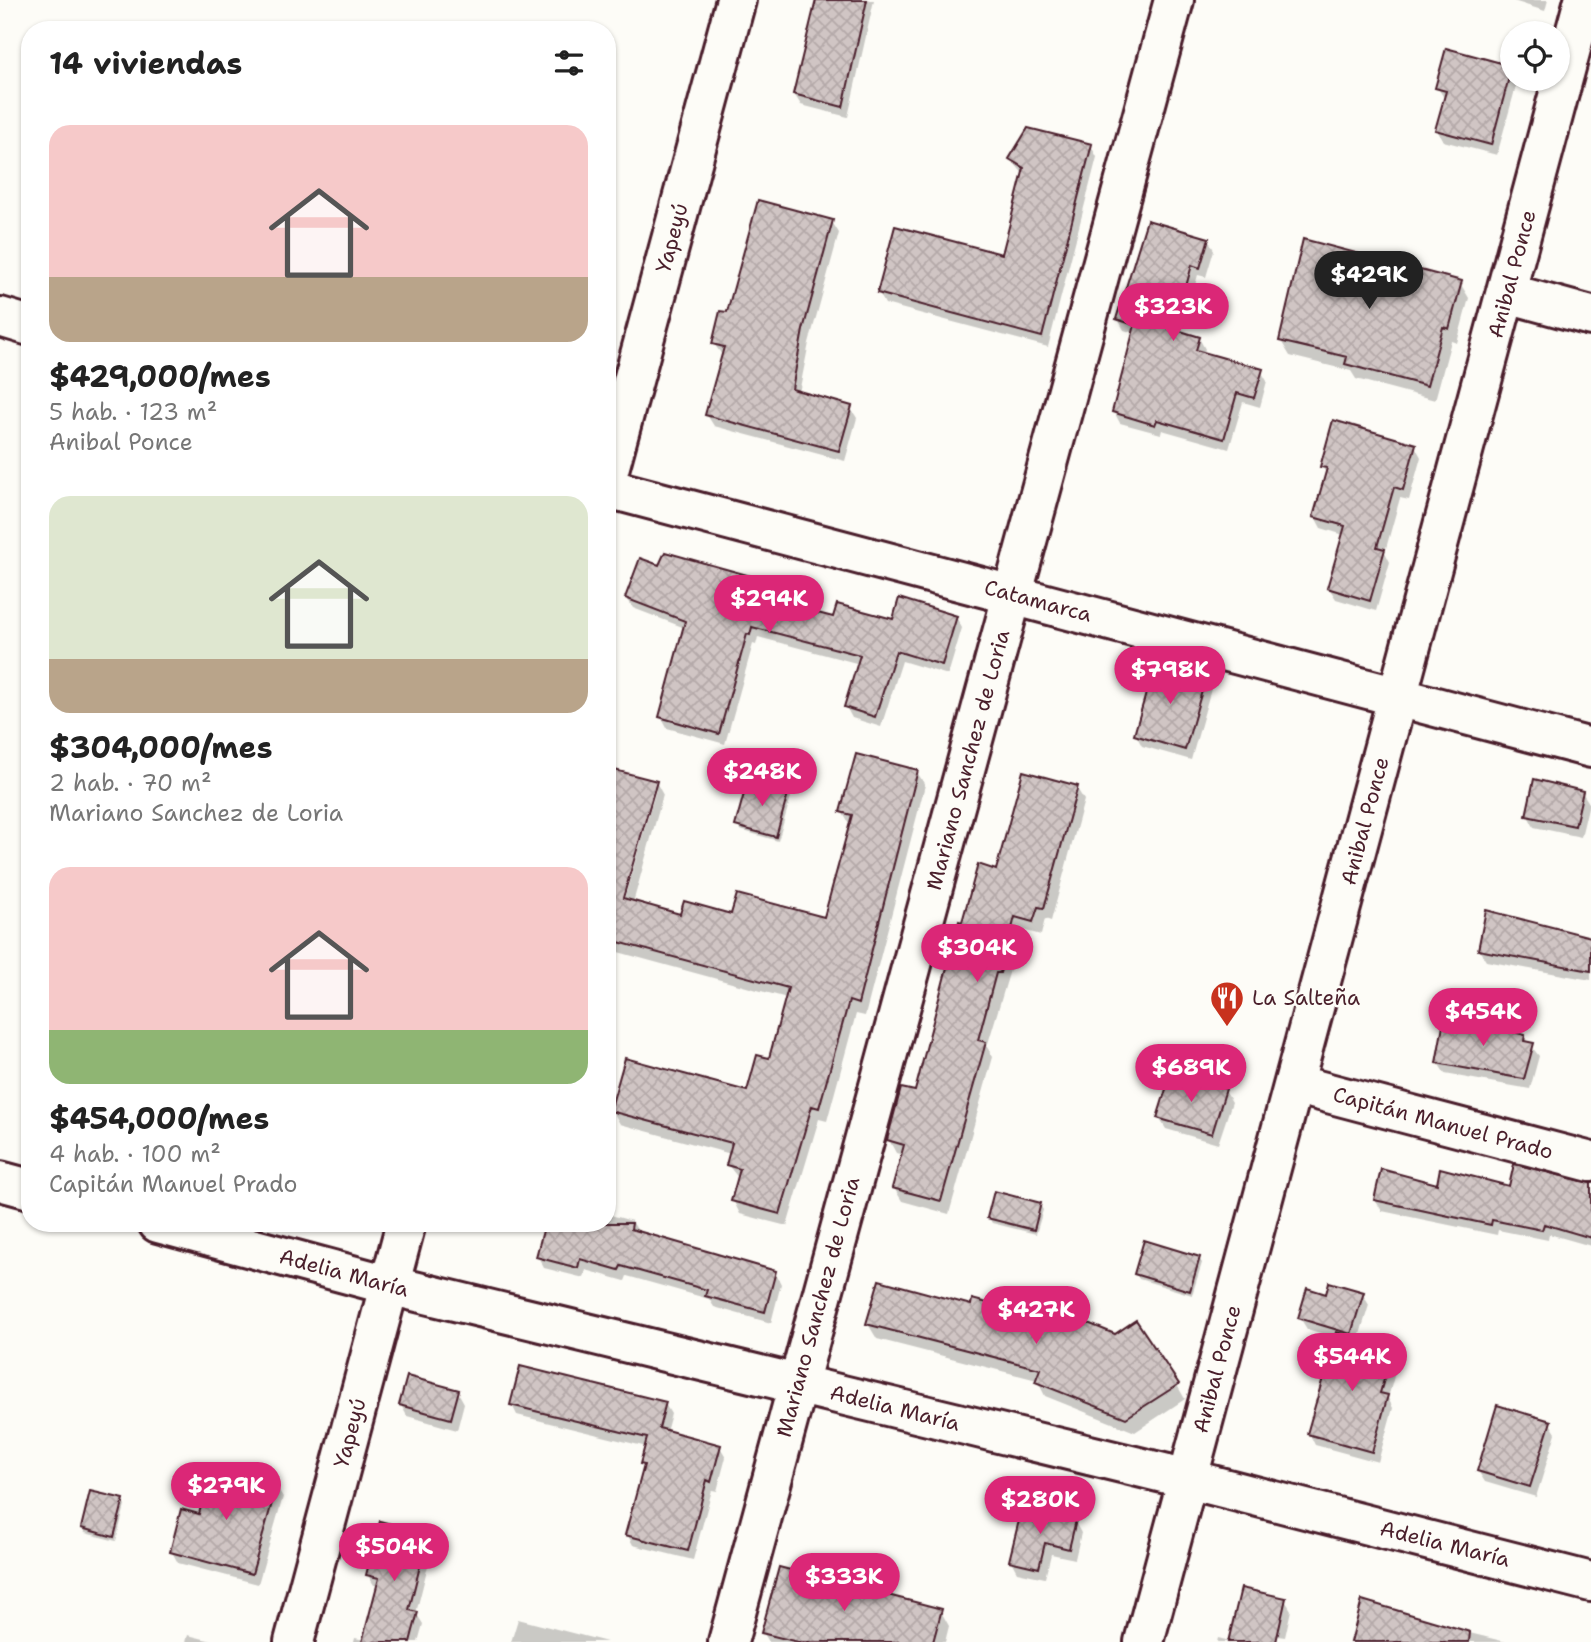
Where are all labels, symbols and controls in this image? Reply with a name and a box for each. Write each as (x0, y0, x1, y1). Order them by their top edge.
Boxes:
map controls (1500, 21, 1570, 91)
button: locate (1500, 21, 1570, 91)
text: 14 viviendas (49, 43, 242, 84)
icon: filters (550, 44, 588, 82)
icon: home (256, 170, 382, 296)
street label: Yapeyú (649, 200, 695, 276)
street label: Anibal Ponce (1481, 207, 1543, 341)
pin: $429K (1320, 252, 1418, 311)
text: $429K (1330, 259, 1408, 289)
pin: $323K (1124, 284, 1222, 343)
text: $323K (1134, 291, 1212, 321)
text: $429,000/mes (49, 356, 271, 397)
text: 5 hab. · 123 m² (49, 397, 217, 427)
text: Anibal Ponce (49, 427, 193, 457)
icon: home (256, 541, 382, 667)
street label: Catamarca (981, 573, 1095, 629)
pin: $294K (720, 576, 818, 635)
text: $294K (730, 583, 808, 613)
street label: Mariano Sanchez de Loria (920, 627, 1016, 893)
pin: $798K (1121, 646, 1219, 706)
text: $798K (1130, 654, 1210, 684)
text: $304,000/mes (49, 727, 272, 768)
pin: $248K (713, 748, 811, 808)
street label: Anibal Ponce (1334, 754, 1396, 888)
text: $248K (723, 756, 801, 786)
text: 2 hab. · 70 m² (49, 768, 211, 798)
text: Mariano Sanchez de Loria (49, 798, 343, 828)
icon: home (256, 912, 382, 1038)
pin: $304K (928, 925, 1026, 984)
text: $304K (937, 932, 1017, 962)
restaurant icon: La Salteña (1208, 979, 1246, 1028)
place label: La Salteña (1252, 984, 1360, 1012)
pin: $454K (1434, 988, 1532, 1048)
text: $454K (1444, 996, 1522, 1026)
pin: $689K (1142, 1044, 1240, 1104)
text: $689K (1151, 1052, 1231, 1082)
street label: Capitán Manuel Prado (1330, 1080, 1556, 1166)
text: $454,000/mes (49, 1098, 269, 1139)
text: 4 hab. · 100 m² (49, 1139, 221, 1169)
text: Capitán Manuel Prado (49, 1169, 297, 1199)
street label: Mariano Sanchez de Loria (770, 1174, 866, 1440)
street label: Adelia María (276, 1242, 412, 1304)
pin: $427K (987, 1286, 1085, 1346)
text: $427K (997, 1294, 1075, 1324)
street label: Anibal Ponce (1186, 1302, 1248, 1436)
pin: $544K (1303, 1334, 1401, 1393)
text: $544K (1313, 1341, 1391, 1371)
street label: Adelia María (827, 1378, 963, 1438)
street label: Yapeyú (327, 1395, 373, 1471)
pin: $279K (177, 1462, 275, 1522)
text: $279K (187, 1470, 265, 1500)
pin: $280K (991, 1476, 1089, 1536)
text: $280K (1001, 1484, 1079, 1514)
street label: Adelia María (1377, 1514, 1513, 1574)
pin: $504K (345, 1524, 443, 1583)
text: $504K (355, 1531, 433, 1561)
pin: $333K (795, 1554, 893, 1613)
text: $333K (805, 1561, 883, 1591)

